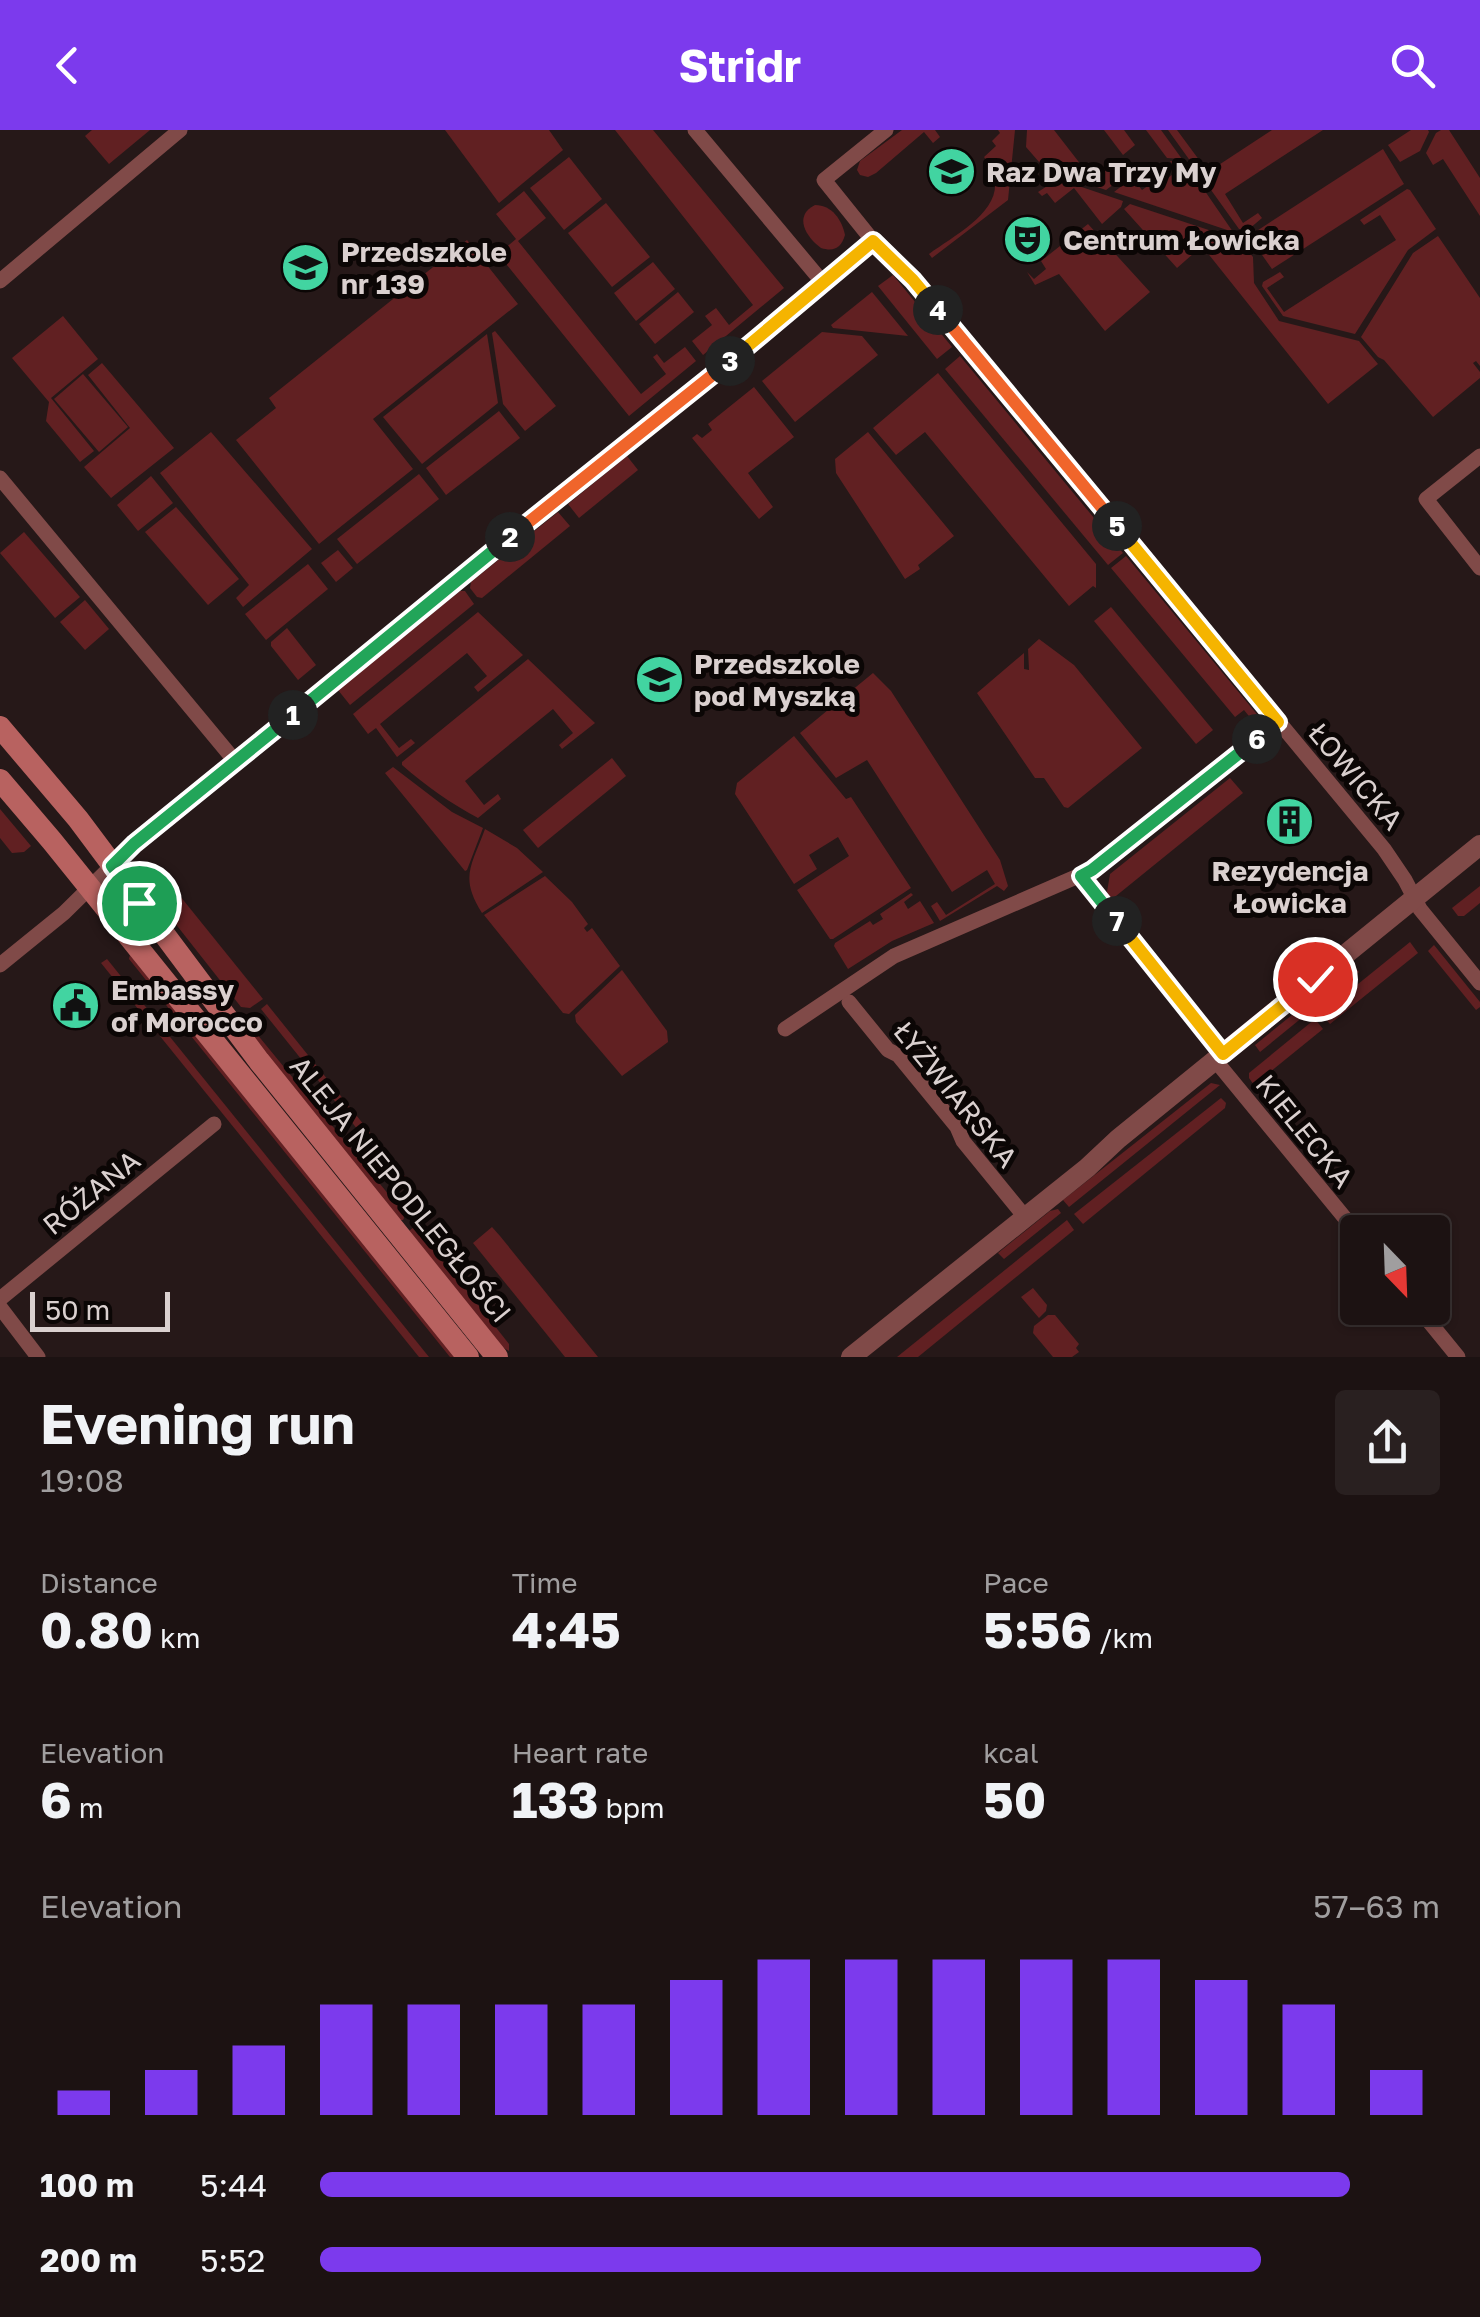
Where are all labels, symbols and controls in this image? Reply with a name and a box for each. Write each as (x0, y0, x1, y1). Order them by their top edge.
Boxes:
icon: back (40, 38, 95, 93)
text: Stridr (679, 38, 801, 92)
icon: search (1385, 38, 1440, 93)
school or university icon: Raz Dwa Trzy My (925, 145, 977, 197)
place label: Raz Dwa Trzy My (986, 155, 1217, 188)
theatre icon: Centrum Łowicka (1002, 213, 1054, 265)
place label: Centrum Łowicka (1063, 223, 1300, 256)
place label: Przedszkole nr 139 (341, 235, 507, 300)
school or university icon: Przedszkole nr 139 (280, 241, 332, 293)
pin: 4 (913, 285, 963, 335)
text: 4 (929, 293, 947, 326)
pin: 3 (705, 336, 755, 386)
text: 3 (721, 344, 739, 377)
pin: 5 (1092, 501, 1142, 551)
text: 5 (1108, 509, 1126, 542)
pin: 2 (485, 512, 535, 562)
text: 2 (501, 520, 519, 553)
place label: Przedszkole pod Myszką (694, 647, 860, 712)
school or university icon: Przedszkole pod Myszką (633, 653, 685, 705)
pin: 1 (268, 690, 318, 740)
text: 1 (286, 698, 300, 731)
pin: 6 (1232, 714, 1282, 764)
street label: ŁOWICKA (1302, 716, 1410, 836)
text: 6 (1248, 722, 1266, 755)
building icon: Rezydencja Łowicka (1264, 796, 1316, 848)
place label: Rezydencja Łowicka (1212, 854, 1368, 919)
pin (97, 861, 182, 946)
icon: arrive (112, 876, 167, 931)
pin: 7 (1092, 896, 1142, 946)
text: 7 (1109, 904, 1125, 937)
pin (1273, 937, 1358, 1022)
icon: check (1288, 952, 1343, 1007)
place label: Embassy of Morocco (111, 973, 263, 1038)
public building icon: Embassy of Morocco (50, 979, 102, 1031)
street label: ŁYŻWIARSKA (887, 1014, 1025, 1174)
street label: ALEJA NIEPODLEGŁOŚCI (284, 1049, 518, 1329)
street label: KIELECKA (1249, 1068, 1361, 1194)
street label: RÓŻANA (36, 1143, 146, 1241)
north arrow (1340, 1215, 1450, 1325)
map controls (1340, 1215, 1450, 1325)
scale bar (30, 1287, 170, 1332)
text: 50 m (45, 1293, 110, 1326)
text: Evening run (40, 1390, 355, 1456)
button: share (1335, 1390, 1440, 1495)
text: 19:08 (40, 1461, 124, 1499)
text: Distance (40, 1566, 158, 1599)
text: Time (512, 1566, 578, 1599)
text: Pace (983, 1566, 1049, 1599)
text: 0.80 (40, 1599, 153, 1659)
text: 4:45 (512, 1599, 621, 1659)
text: 5:56 (983, 1599, 1092, 1659)
text: km (153, 1621, 201, 1654)
text: /km (1092, 1621, 1153, 1654)
text: Elevation (40, 1736, 165, 1769)
text: Heart rate (512, 1736, 648, 1769)
text: kcal (983, 1736, 1039, 1769)
text: 6 (40, 1769, 72, 1829)
text: 133 (512, 1769, 598, 1829)
text: 50 (983, 1769, 1046, 1829)
text: m (72, 1791, 104, 1824)
text: bpm (598, 1791, 665, 1824)
text: Elevation (40, 1887, 182, 1925)
text: 57–63 m (1313, 1887, 1440, 1925)
text: 100 m (40, 2166, 134, 2204)
text: 5:44 (200, 2166, 267, 2204)
text: 200 m (40, 2241, 137, 2279)
text: 5:52 (200, 2241, 265, 2279)

